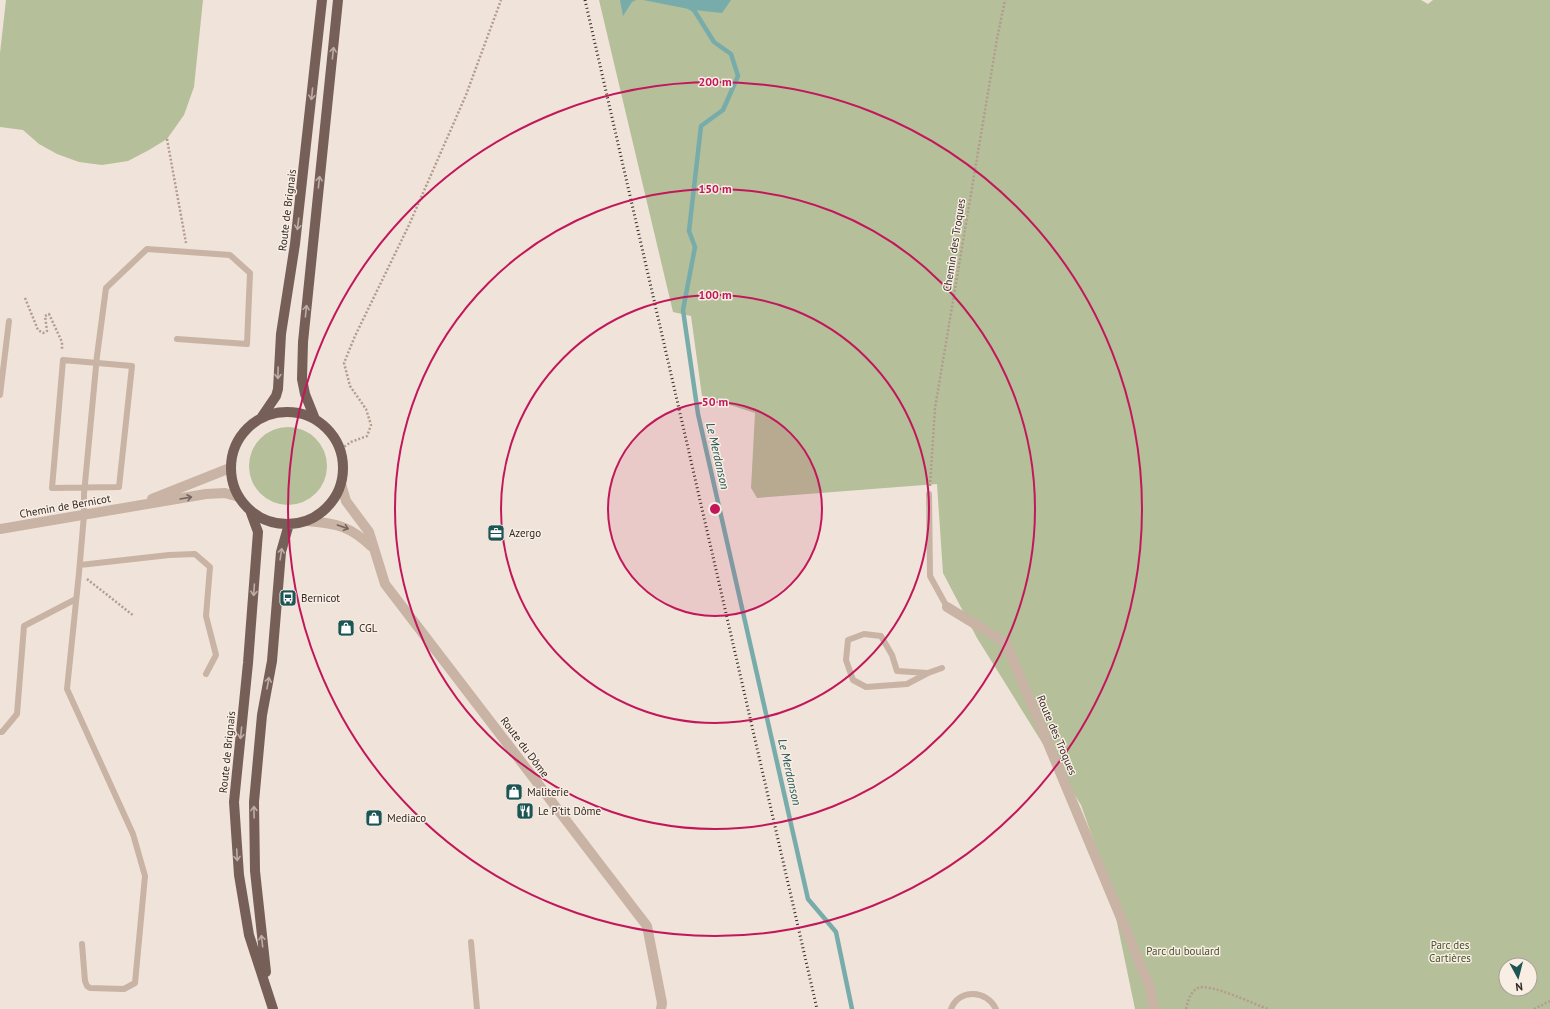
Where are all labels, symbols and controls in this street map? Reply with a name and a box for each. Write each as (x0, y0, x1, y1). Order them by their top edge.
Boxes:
one-way arrow (329, 47, 336, 60)
text: 200 m (698, 74, 732, 89)
one-way arrow (309, 88, 316, 101)
street label: Route de Brignais (275, 168, 299, 252)
one-way arrow (315, 176, 322, 189)
text: 150 m (698, 181, 732, 196)
street label: Chemin des Troques (940, 197, 968, 293)
one-way arrow (294, 217, 301, 230)
text: 100 m (698, 287, 732, 302)
one-way arrow (302, 305, 309, 318)
one-way arrow (275, 366, 282, 379)
text: 50 m (702, 394, 728, 409)
water label: Le Merdanson (703, 421, 733, 491)
street label: Chemin de Bernicot (18, 491, 112, 521)
one-way arrow (179, 494, 192, 502)
centre of rings (708, 502, 722, 516)
office icon: Azergo (486, 523, 506, 543)
one-way arrow (336, 524, 349, 531)
place label: Azergo (509, 526, 541, 540)
one-way arrow (277, 547, 285, 560)
one-way arrow (250, 583, 257, 596)
bus stop icon: Bernicot (278, 588, 298, 608)
place label: Bernicot (301, 591, 340, 605)
shop icon: CGL (336, 618, 356, 638)
place label: CGL (359, 621, 378, 635)
one-way arrow (264, 677, 272, 690)
street label: Route des Troques (1034, 693, 1080, 777)
street label: Route de Brignais (216, 710, 238, 794)
street label: Route du Dôme (498, 714, 553, 780)
one-way arrow (238, 726, 245, 739)
water label: Le Merdanson (775, 737, 805, 807)
shop icon: Maliterie (504, 782, 524, 802)
place label: Maliterie (527, 785, 569, 799)
restaurant icon: Le P'tit Dôme (515, 801, 535, 821)
place label: Le P'tit Dôme (538, 804, 601, 818)
one-way arrow (250, 806, 258, 819)
shop icon: Mediaco (364, 808, 384, 828)
place label: Mediaco (387, 811, 426, 825)
one-way arrow (234, 848, 241, 861)
one-way arrow (258, 935, 266, 948)
park label: Parc des Cartières (1429, 938, 1471, 965)
park label: Parc du boulard (1146, 944, 1220, 958)
north arrow (1498, 957, 1538, 997)
text: N (1515, 980, 1524, 994)

